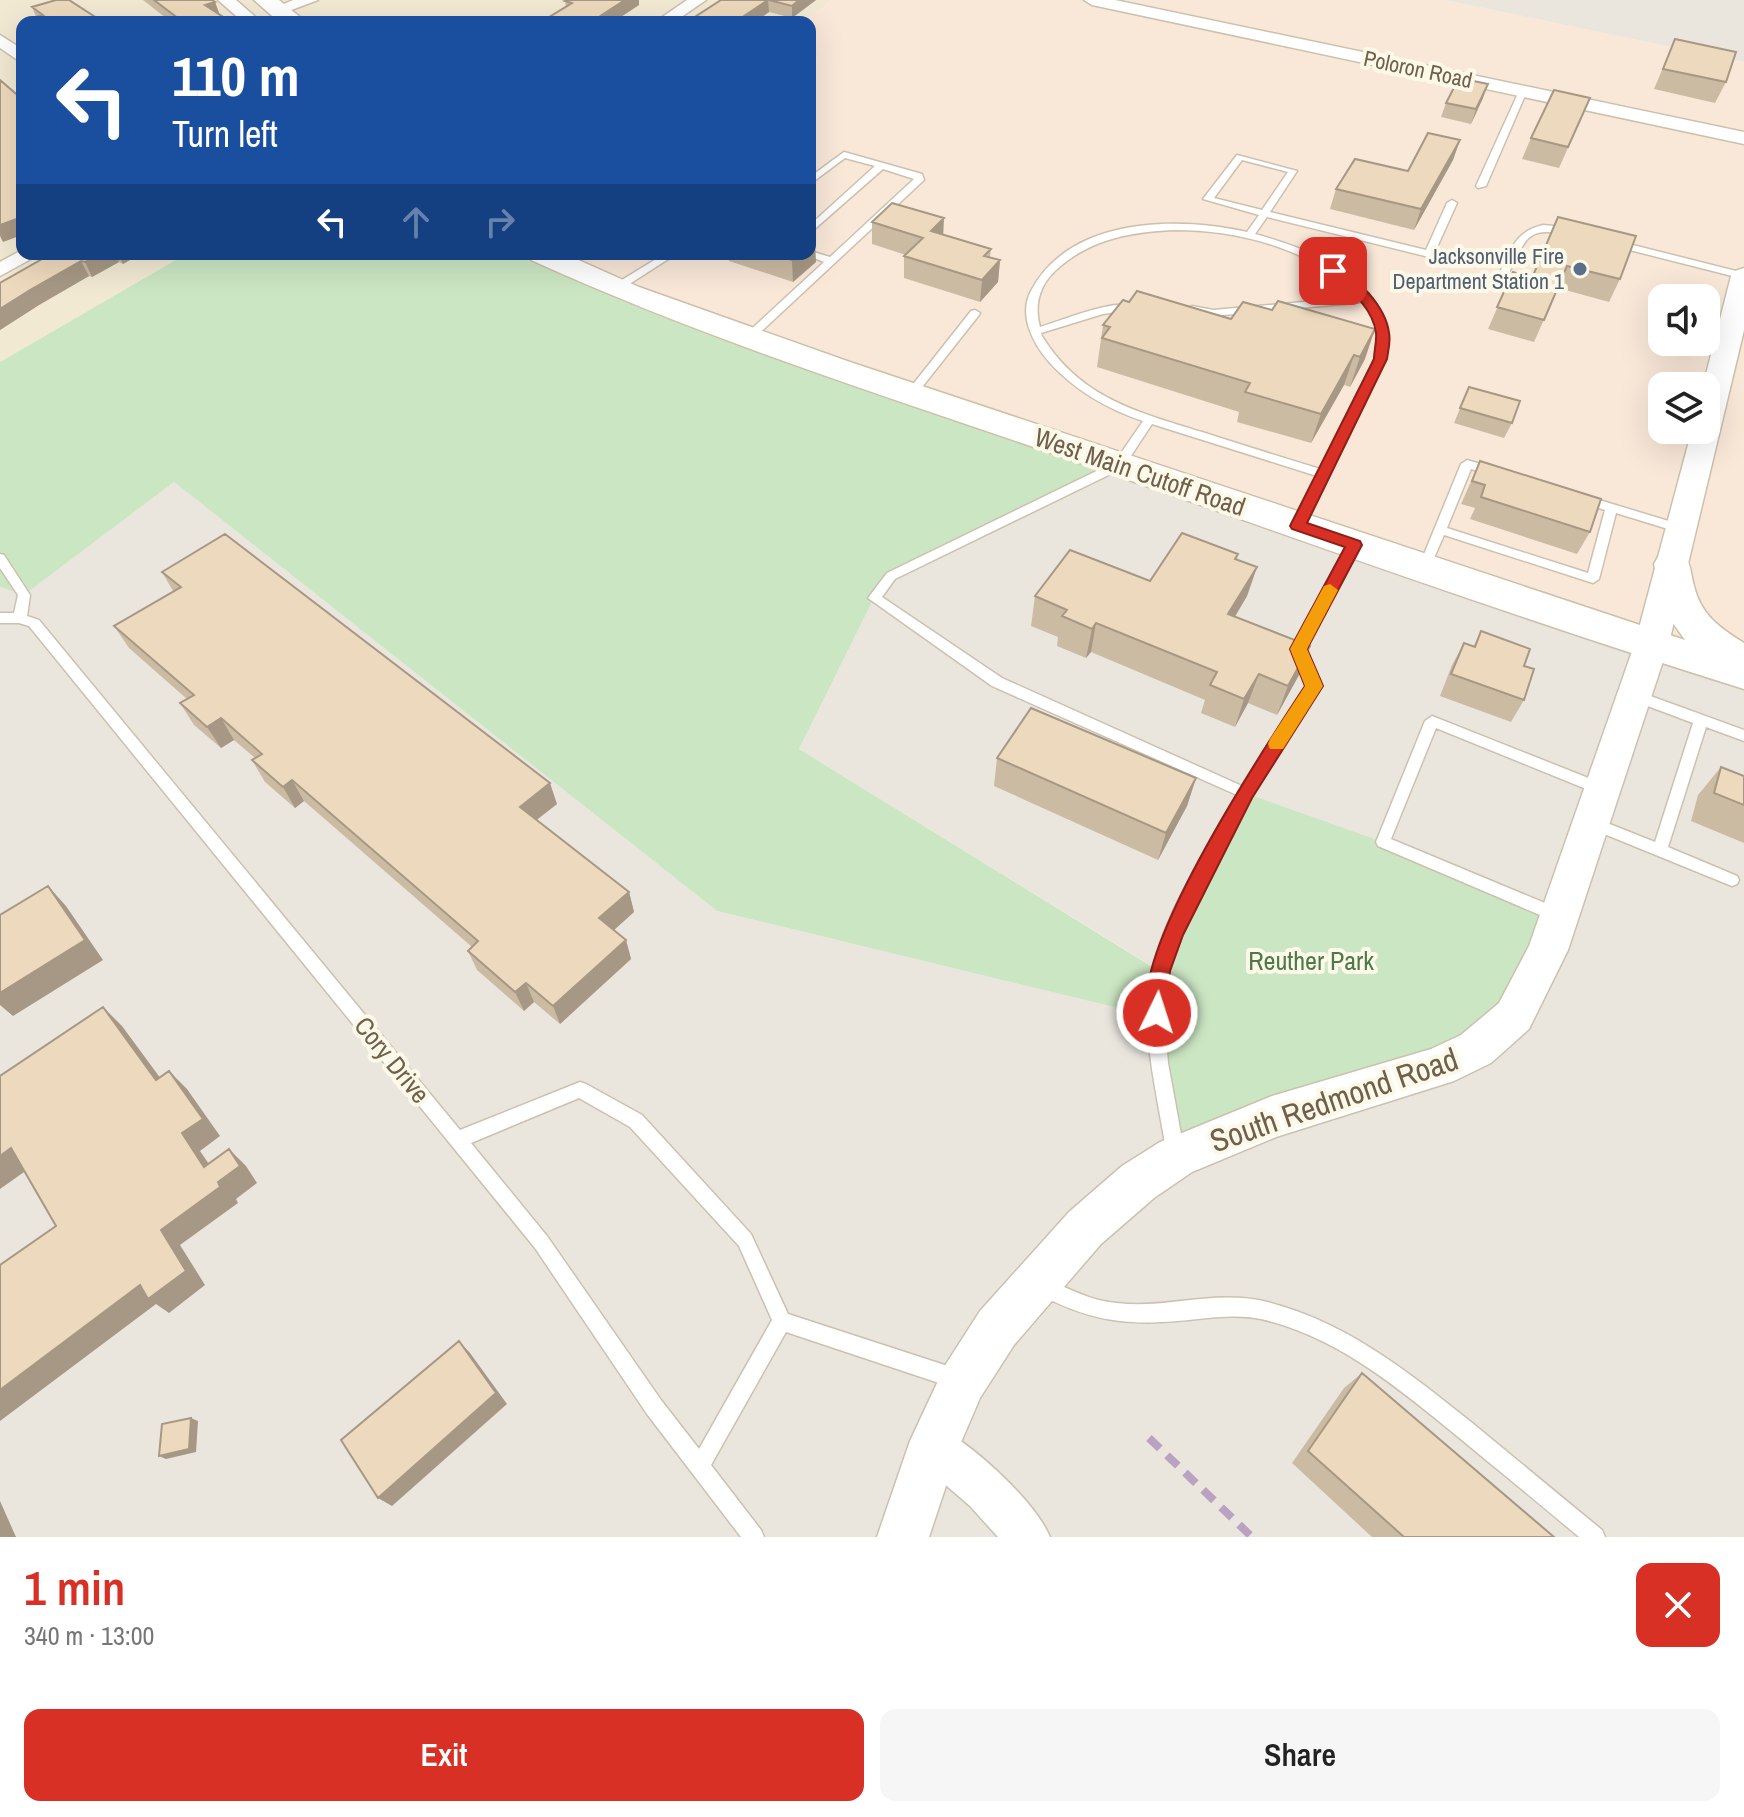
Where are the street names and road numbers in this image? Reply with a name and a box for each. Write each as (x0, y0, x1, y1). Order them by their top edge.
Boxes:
street label: Poloron Road (1361, 43, 1475, 95)
street label: West Main Cutoff Road (1030, 419, 1250, 524)
street label: Cory Drive (347, 1009, 438, 1110)
street label: South Redmond Road (1204, 1037, 1464, 1162)

